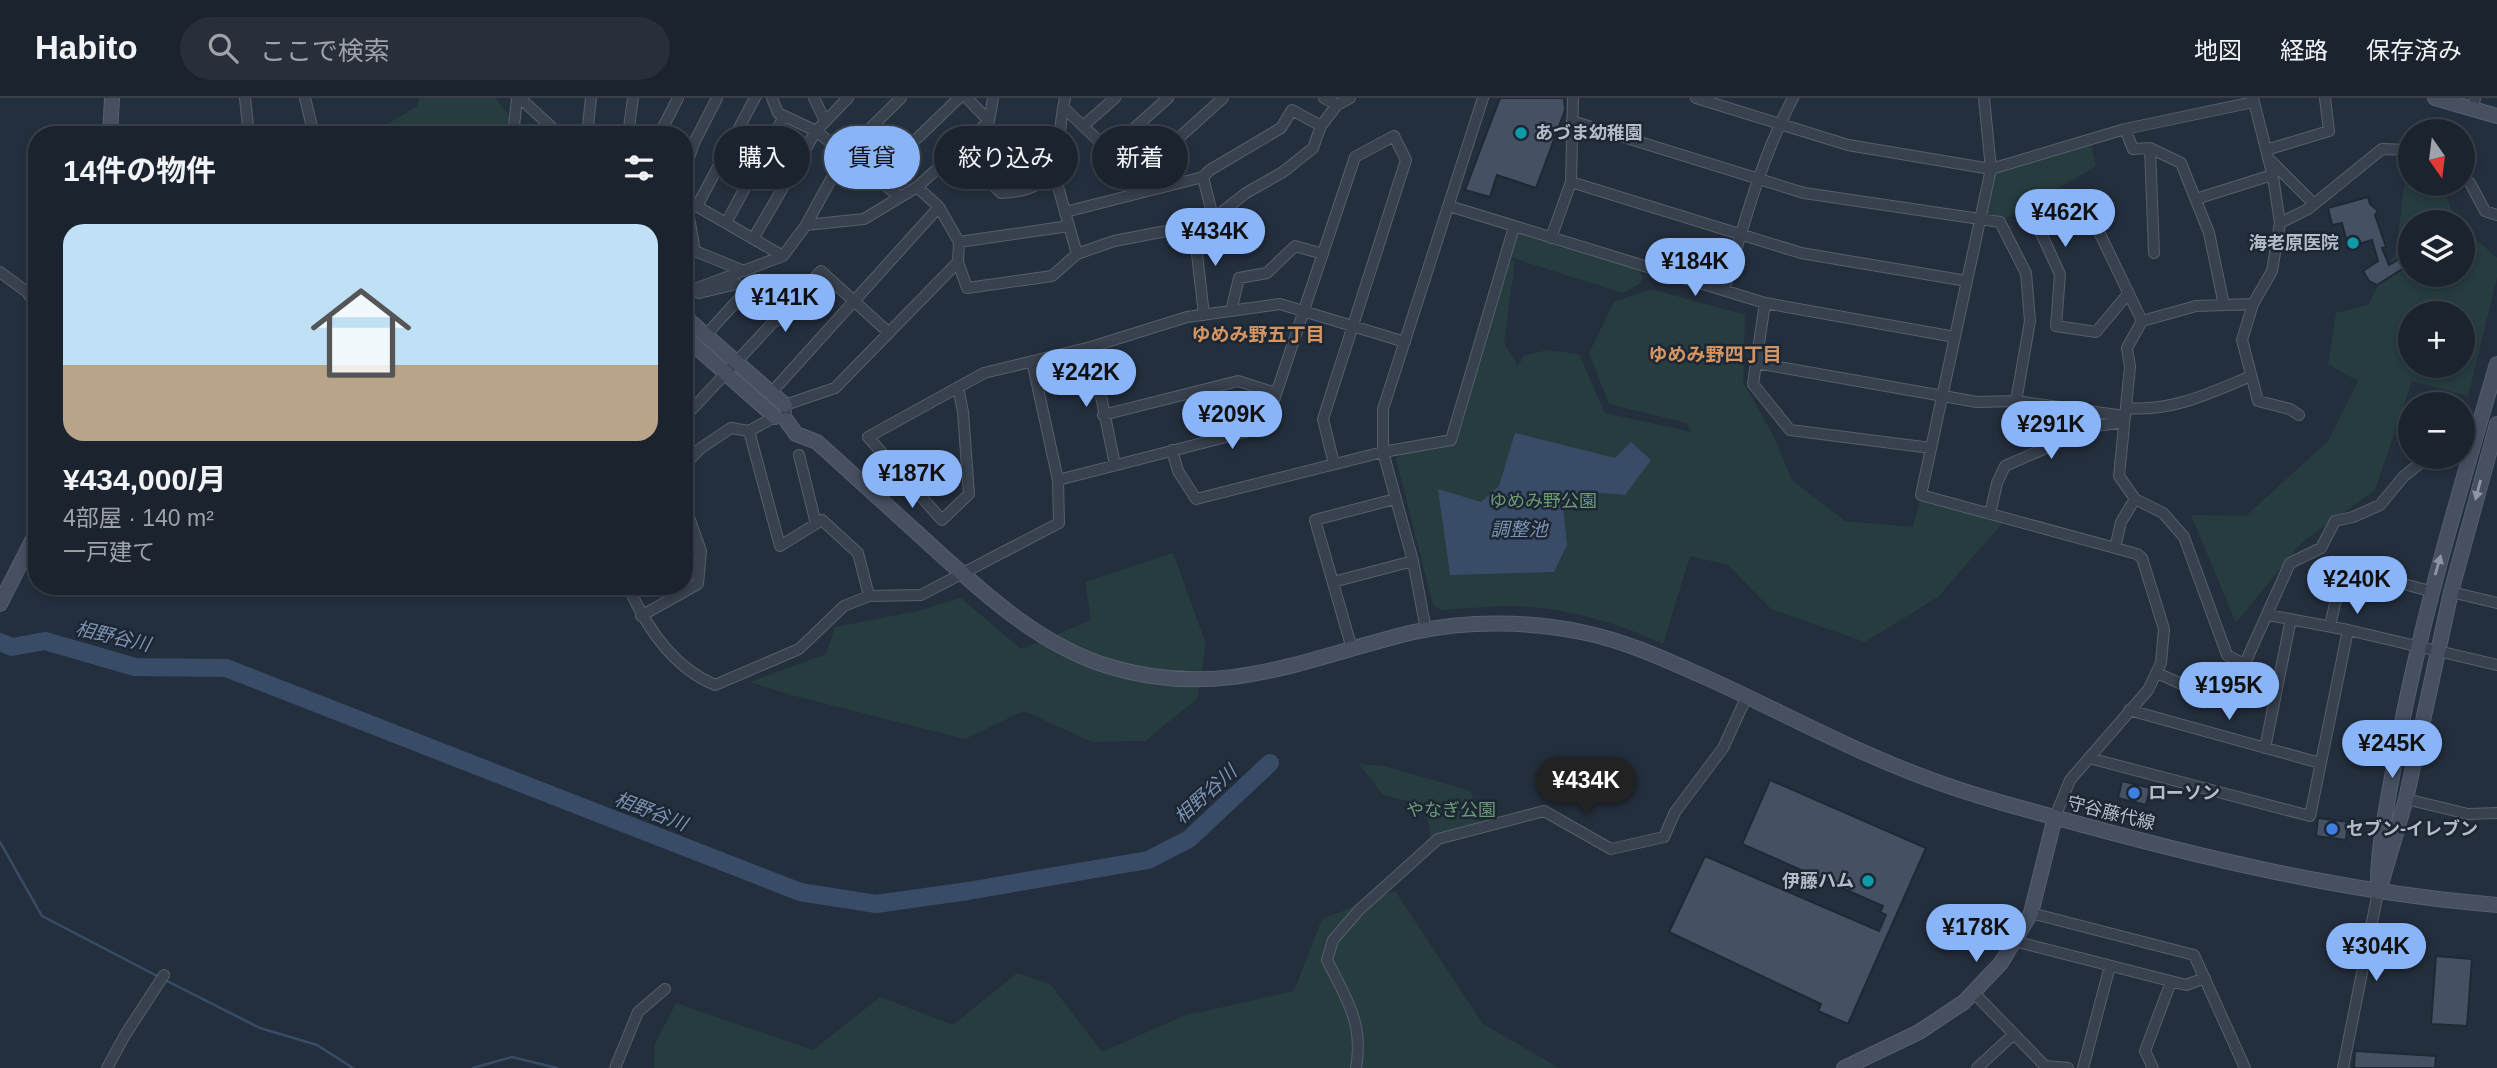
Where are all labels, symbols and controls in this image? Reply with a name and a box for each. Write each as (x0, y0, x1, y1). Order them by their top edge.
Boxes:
search box (180, 17, 670, 80)
text: Habito (35, 29, 138, 66)
icon: search (204, 29, 242, 67)
text: ここで検索 (260, 36, 390, 66)
text: 地図 (2194, 37, 2242, 64)
text: 経路 (2280, 37, 2328, 64)
text: 保存済み (2366, 37, 2462, 64)
north arrow (2398, 119, 2474, 196)
map controls (2398, 119, 2475, 469)
place label: あづま幼稚園 (1535, 123, 1643, 143)
marker: あづま幼稚園 (1513, 125, 1529, 141)
chip: 購入 (714, 126, 810, 189)
chip: 賃貸 (824, 126, 920, 189)
chip: 絞り込み (934, 126, 1078, 189)
chip: 新着 (1092, 126, 1188, 189)
icon: filters (620, 149, 658, 187)
text: 14件の物件 (63, 154, 216, 187)
pin: ¥462K (2016, 190, 2114, 249)
text: ¥462K (2031, 199, 2099, 225)
pin: ¥434K (1166, 208, 1264, 268)
button: layers (2398, 210, 2475, 287)
text: ¥434K (1181, 218, 1249, 244)
place label: 海老原医院 (2249, 233, 2339, 253)
marker: 海老原医院 (2345, 235, 2361, 251)
pin: ¥184K (1646, 238, 1744, 298)
text: ¥184K (1661, 248, 1729, 274)
icon: home (298, 270, 424, 396)
pin: ¥141K (736, 274, 834, 334)
text: ¥141K (751, 284, 819, 310)
button: + (2398, 301, 2475, 378)
district label: ゆめみ野五丁目 (1191, 324, 1325, 345)
district label: ゆめみ野四丁目 (1648, 344, 1782, 365)
pin: ¥242K (1037, 350, 1135, 409)
text: ¥242K (1052, 359, 1120, 385)
pin: ¥209K (1183, 392, 1281, 451)
button: − (2398, 392, 2475, 469)
text: ¥209K (1198, 401, 1266, 427)
pin: ¥291K (2002, 402, 2100, 461)
text: ¥291K (2017, 411, 2085, 437)
pin: ¥187K (863, 450, 961, 510)
text: ¥187K (878, 460, 946, 486)
text: ¥434,000/月 (63, 463, 226, 496)
one-way arrow (2472, 479, 2483, 501)
park label: ゆめみ野公園 (1489, 491, 1597, 511)
text: 4部屋 · 140 m² (63, 505, 214, 531)
water label: 調整池 (1490, 519, 1549, 540)
text: 一戸建て (63, 539, 155, 565)
one-way arrow (2433, 554, 2443, 575)
pin: ¥240K (2308, 556, 2406, 616)
text: ¥240K (2323, 566, 2391, 592)
water label: 相野谷川 (73, 618, 154, 656)
pin: ¥195K (2180, 662, 2278, 722)
text: ¥195K (2195, 672, 2263, 698)
pin: ¥245K (2343, 720, 2441, 780)
text: ¥245K (2358, 730, 2426, 756)
pin: ¥434K (1537, 758, 1635, 817)
water label: 相野谷川 (1170, 760, 1242, 828)
text: ¥434K (1552, 767, 1620, 793)
place label: ローソン (2148, 783, 2220, 803)
marker: ローソン (2126, 785, 2142, 801)
water label: 相野谷川 (612, 788, 692, 836)
street label: 守谷藤代線 (2065, 792, 2157, 834)
park label: やなぎ公園 (1406, 800, 1496, 820)
place label: セブン-イレブン (2346, 819, 2478, 839)
marker: セブン-イレブン (2324, 821, 2340, 837)
place label: 伊藤ハム (1782, 871, 1854, 891)
marker: 伊藤ハム (1860, 873, 1876, 889)
pin: ¥178K (1927, 904, 2025, 964)
text: ¥178K (1942, 914, 2010, 940)
pin: ¥304K (2327, 924, 2425, 983)
text: ¥304K (2342, 933, 2410, 959)

